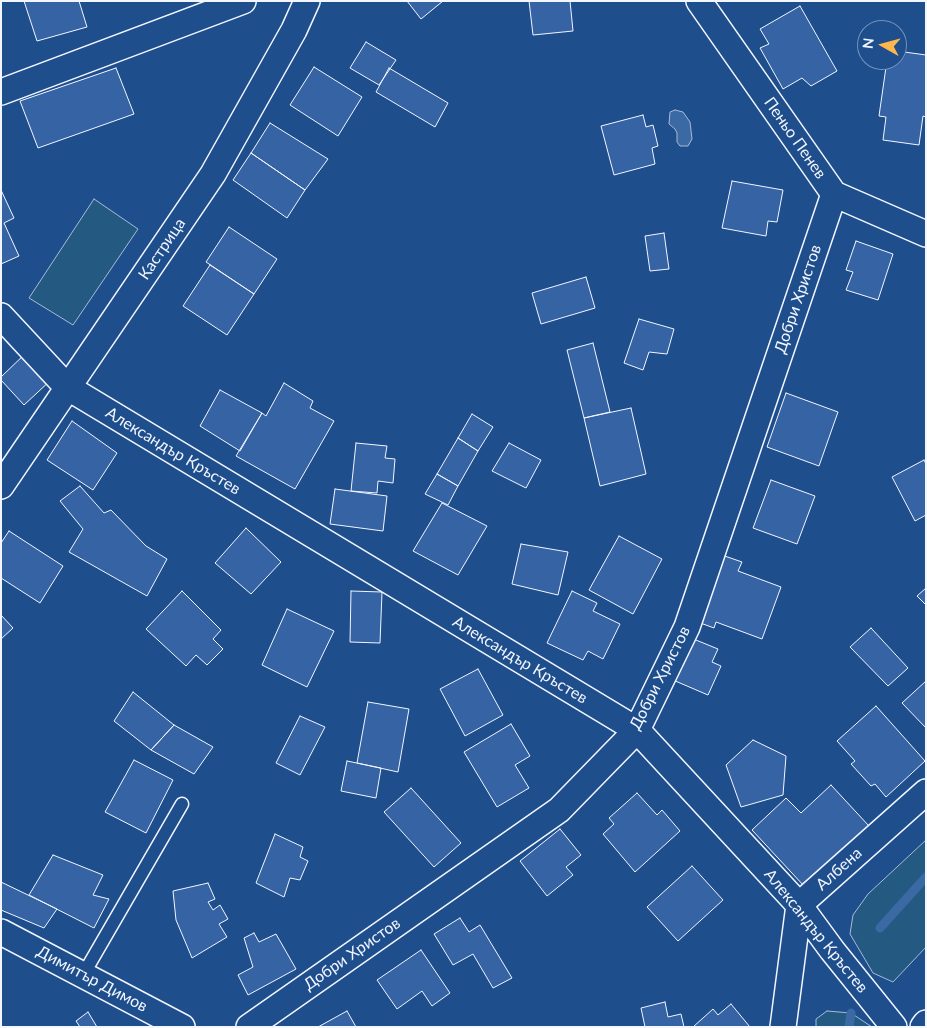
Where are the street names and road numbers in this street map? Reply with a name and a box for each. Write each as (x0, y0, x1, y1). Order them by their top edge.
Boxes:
street label: Пеньо Пенев (760, 94, 830, 182)
street label: Кастрица (134, 215, 190, 283)
street label: Добри Христов (770, 242, 826, 356)
street label: Александър Кръстев (102, 403, 244, 499)
street label: Александър Кръстев (449, 612, 591, 708)
street label: Добри Христов (626, 623, 694, 733)
street label: Албена (812, 843, 866, 895)
street label: Александър Кръстев (760, 865, 872, 997)
street label: Добри Христов (300, 914, 404, 994)
street label: Димитър Димов (33, 942, 151, 1016)

